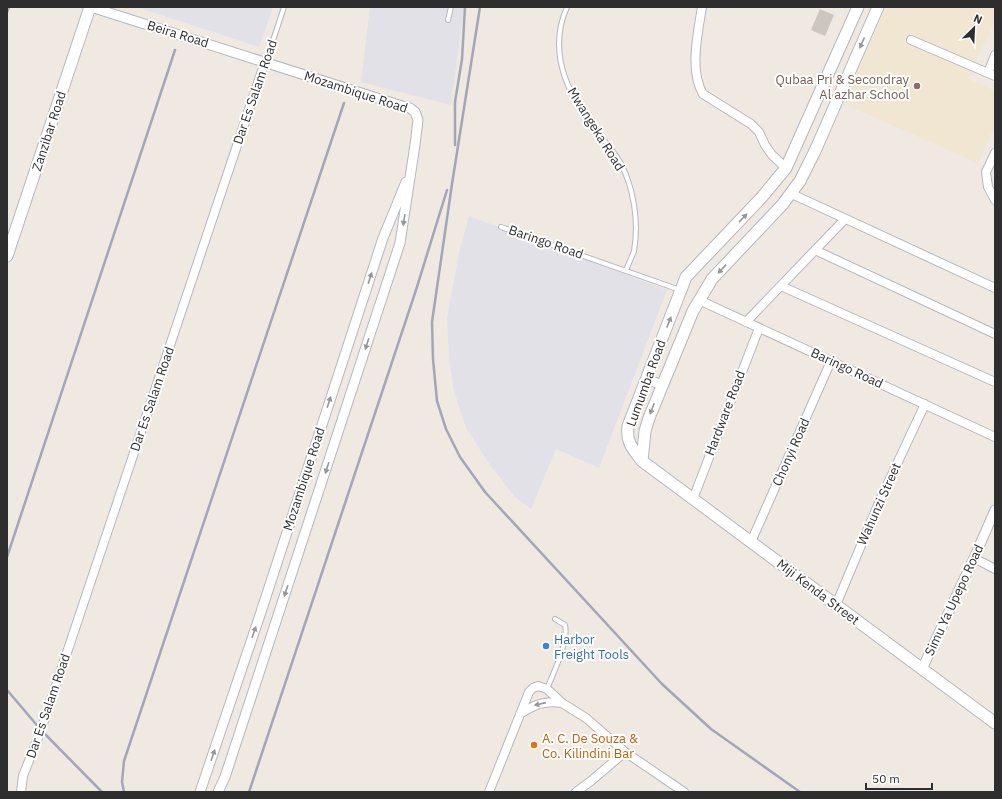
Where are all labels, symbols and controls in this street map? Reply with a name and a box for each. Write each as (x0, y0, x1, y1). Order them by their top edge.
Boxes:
north arrow (954, 8, 994, 48)
text: N (972, 11, 985, 27)
street label: Beira Road (145, 17, 211, 51)
street label: Dar Es Salam Road (229, 37, 281, 147)
one-way arrow (859, 37, 865, 48)
street label: Mozambique Road (302, 67, 410, 117)
place label: Qubaa Pri & Secondray Al azhar School (776, 71, 910, 103)
marker: Qubaa Pri & Secondray Al azhar School (912, 81, 922, 91)
street label: Mwangeka Road (564, 84, 628, 174)
street label: Zanzibar Road (28, 89, 70, 173)
one-way arrow (738, 213, 748, 223)
one-way arrow (400, 214, 406, 226)
street label: Baringo Road (506, 221, 586, 263)
one-way arrow (718, 264, 727, 274)
one-way arrow (367, 272, 373, 284)
one-way arrow (666, 315, 672, 327)
street label: Lumumba Road (622, 337, 670, 429)
one-way arrow (364, 339, 370, 351)
street label: Dar Es Salam Road (126, 344, 178, 454)
street label: Baringo Road (808, 344, 886, 392)
street label: Hardware Road (701, 368, 749, 458)
one-way arrow (327, 395, 333, 407)
one-way arrow (649, 404, 655, 416)
street label: Chonyi Road (768, 415, 814, 489)
street label: Mozambique Road (279, 425, 329, 533)
street label: Wahunzi Street (853, 460, 905, 548)
one-way arrow (323, 462, 329, 474)
street label: Simu Ya Upepo Road (921, 542, 987, 658)
street label: Miji Kenda Street (773, 555, 863, 629)
one-way arrow (283, 586, 289, 598)
one-way arrow (251, 625, 257, 637)
place label: Harbor Freight Tools (554, 631, 629, 663)
marker: Harbor Freight Tools (541, 641, 551, 651)
street label: Dar Es Salam Road (22, 651, 74, 761)
one-way arrow (533, 701, 545, 707)
place label: A. C. De Souza & Co. Kilindini Bar (542, 730, 638, 762)
marker: A. C. De Souza & Co. Kilindini Bar (529, 740, 539, 750)
one-way arrow (210, 749, 216, 761)
scale bar (866, 765, 932, 791)
text: 50 m (872, 771, 900, 786)

